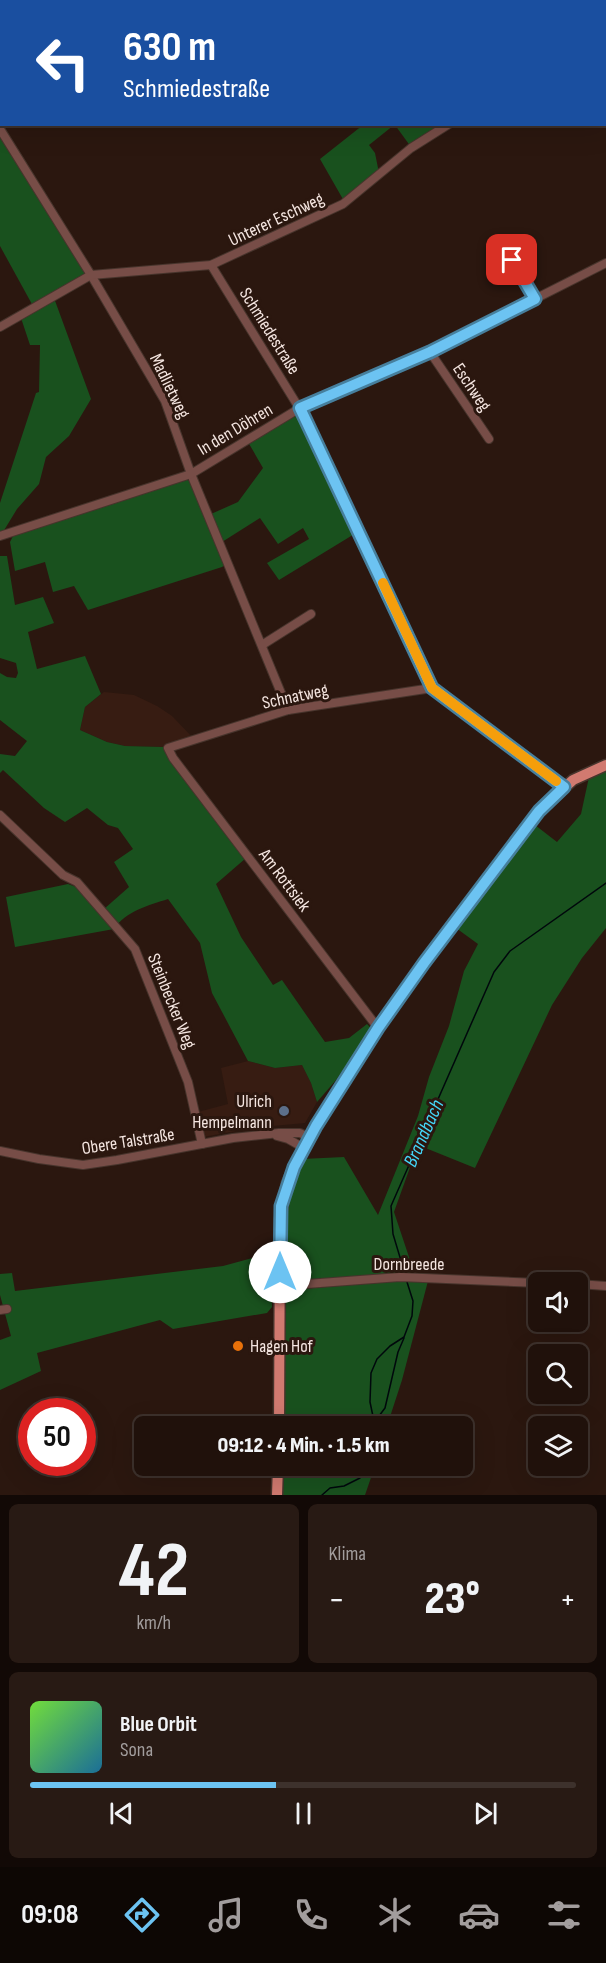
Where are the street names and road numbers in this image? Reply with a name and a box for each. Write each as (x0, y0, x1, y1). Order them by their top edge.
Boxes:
street label: Unterer Eschweg (225, 188, 327, 251)
street label: Schmiedestraße (235, 284, 304, 378)
street label: Madlietweg (145, 350, 194, 422)
street label: Eschweg (448, 359, 495, 415)
street label: In den Döhren (194, 399, 276, 460)
street label: Schnatweg (260, 679, 330, 714)
street label: Am Rottsiek (254, 844, 315, 916)
street label: Steinbecker Weg (143, 950, 200, 1052)
street label: Obere Talstraße (80, 1124, 176, 1159)
street label: Dornbreede (374, 1254, 444, 1275)

